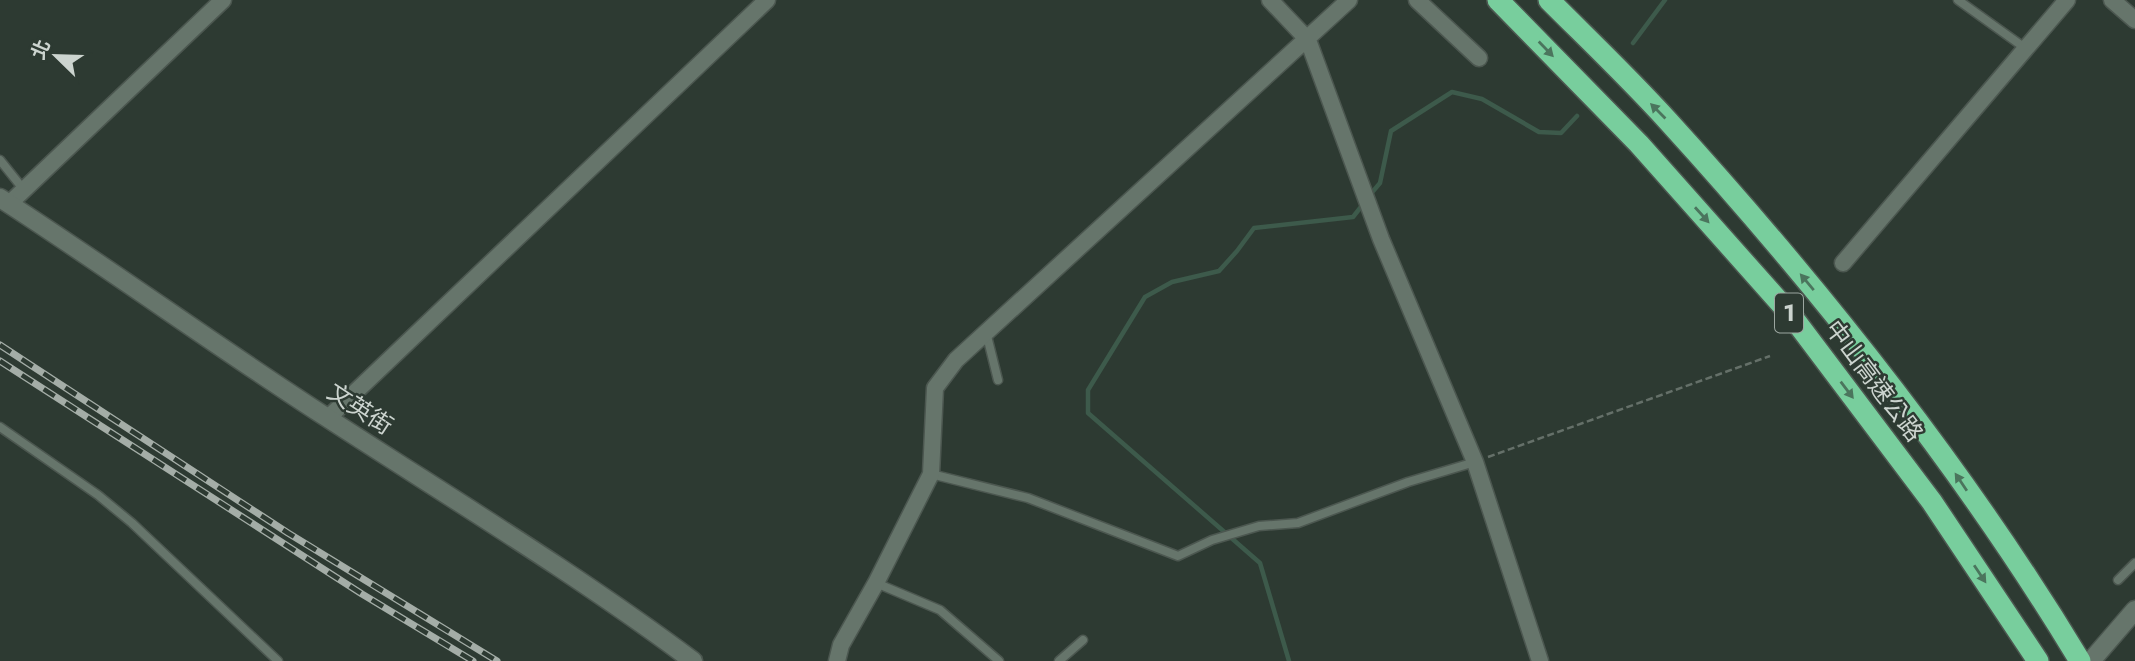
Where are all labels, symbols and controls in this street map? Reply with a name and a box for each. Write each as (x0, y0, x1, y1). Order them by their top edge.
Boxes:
north arrow (21, 21, 91, 91)
text: 北 (25, 36, 57, 64)
one-way arrow (1537, 40, 1553, 57)
one-way arrow (1650, 103, 1666, 120)
one-way arrow (1693, 206, 1709, 223)
one-way arrow (1800, 274, 1815, 292)
road number: 1 (1775, 294, 1803, 332)
street label: 中山高速公路 (1817, 313, 1932, 449)
street label: 文英街 (321, 374, 400, 443)
one-way arrow (1840, 380, 1854, 399)
one-way arrow (1954, 473, 1968, 491)
one-way arrow (1973, 565, 1987, 583)

